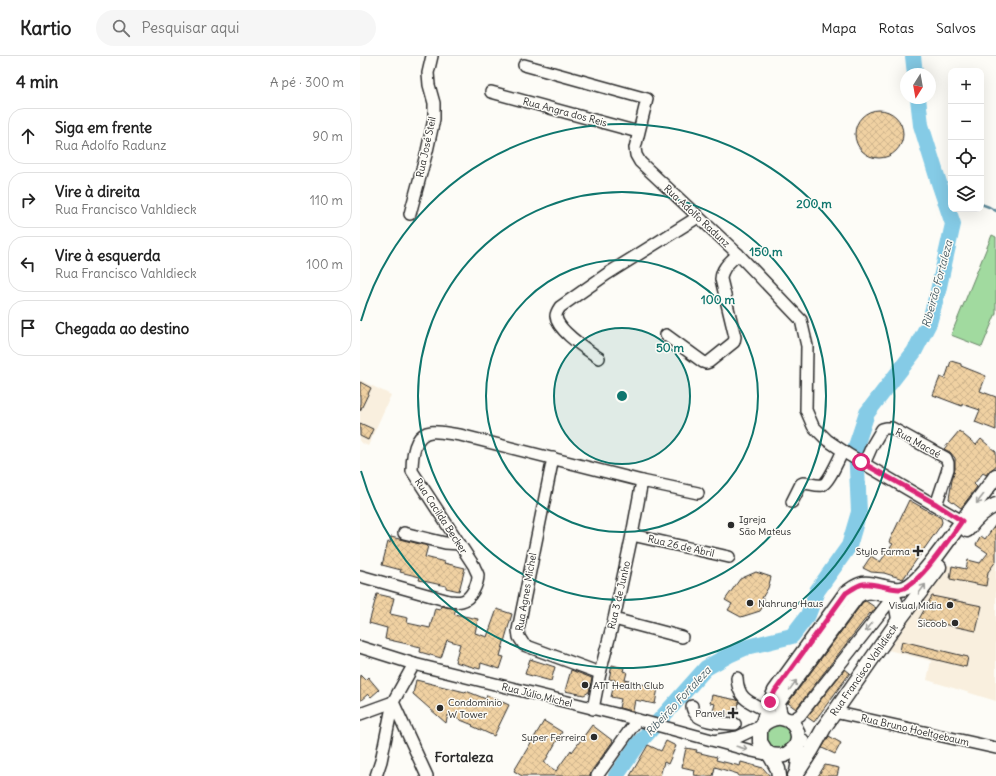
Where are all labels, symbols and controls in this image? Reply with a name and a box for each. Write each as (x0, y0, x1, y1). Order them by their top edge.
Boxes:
search box (96, 10, 376, 46)
text: Kartio (20, 16, 72, 40)
icon: search (110, 17, 132, 39)
text: Pesquisar aqui (142, 18, 239, 37)
text: Mapa (821, 19, 856, 37)
text: Rotas (878, 19, 914, 37)
text: Salvos (936, 19, 976, 37)
north arrow (900, 68, 936, 104)
map controls (948, 68, 984, 212)
button: + (948, 68, 984, 104)
text: 4 min (16, 71, 58, 93)
text: A pé · 300 m (270, 74, 344, 91)
street label: Rua Angra dos Reis (521, 94, 609, 130)
button: − (948, 104, 984, 140)
street label: Rua José Steil (413, 115, 439, 179)
text: Siga em frente (55, 118, 152, 137)
icon: ahead (17, 125, 39, 147)
text: 90 m (312, 128, 343, 145)
text: Rua Adolfo Radunz (55, 137, 167, 154)
button: locate (948, 140, 984, 176)
button: layers (948, 176, 984, 212)
text: Vire à direita (55, 182, 140, 201)
street label: Rua Adolfo Radunz (661, 182, 733, 250)
icon: right (17, 189, 39, 211)
text: 110 m (310, 192, 343, 209)
text: 200 m (796, 196, 832, 211)
text: Rua Francisco Vahldieck (55, 201, 197, 218)
water label: Ribeirão Fortaleza (919, 238, 956, 329)
text: 150 m (750, 244, 783, 259)
text: Vire à esquerda (55, 246, 161, 265)
icon: left (17, 253, 39, 275)
text: 100 m (306, 256, 343, 273)
text: Rua Francisco Vahldieck (55, 265, 197, 282)
text: 100 m (701, 292, 735, 307)
icon: arrive (17, 317, 39, 339)
text: Chegada ao destino (55, 319, 189, 338)
text: 50 m (656, 340, 685, 355)
centre of rings (615, 389, 629, 403)
street label: Rua Macaé (893, 425, 943, 461)
route start (852, 453, 870, 471)
street label: Rua Cacilda Becker (412, 476, 470, 556)
one-way arrow (975, 493, 984, 504)
place label: Igreja São Mateus (739, 513, 791, 538)
marker: Igreja São Mateus (726, 520, 736, 530)
street label: Rua 26 de Abril (646, 532, 716, 560)
place label: Stylo Farma (856, 545, 910, 558)
marker: Stylo Farma (913, 546, 923, 556)
street label: Rua Agnes Michel (513, 552, 539, 632)
street label: Rua 3 de Junho (605, 559, 633, 631)
one-way arrow (918, 584, 927, 595)
place label: Nahrung Haus (758, 597, 824, 610)
marker: Nahrung Haus (745, 598, 755, 608)
place label: Visual Mídia (889, 599, 942, 612)
marker: Visual Mídia (945, 600, 955, 610)
place label: Sicoob (917, 617, 947, 630)
marker: Sicoob (950, 618, 960, 628)
street label: Rua Francisco Vahldieck (827, 622, 901, 718)
one-way arrow (865, 622, 873, 633)
water label: Ribeirão Fortaleza (642, 663, 714, 739)
place label: ATT Health Club (593, 679, 664, 692)
one-way arrow (789, 679, 797, 690)
street label: Rua Júlio Michel (500, 680, 574, 710)
marker: ATT Health Club (580, 680, 590, 690)
route end (761, 693, 779, 711)
place label: Condomínio W Tower (448, 696, 502, 721)
marker: Condomínio W Tower (435, 703, 445, 713)
place label: Panvel (695, 707, 725, 720)
marker: Panvel (728, 708, 738, 718)
street label: Rua Bruno Hoeltgebaum (859, 711, 971, 749)
place label: Super Ferreira (521, 731, 586, 744)
marker: Super Ferreira (589, 732, 599, 742)
one-way arrow (735, 745, 748, 752)
district label: Fortaleza (435, 748, 493, 766)

